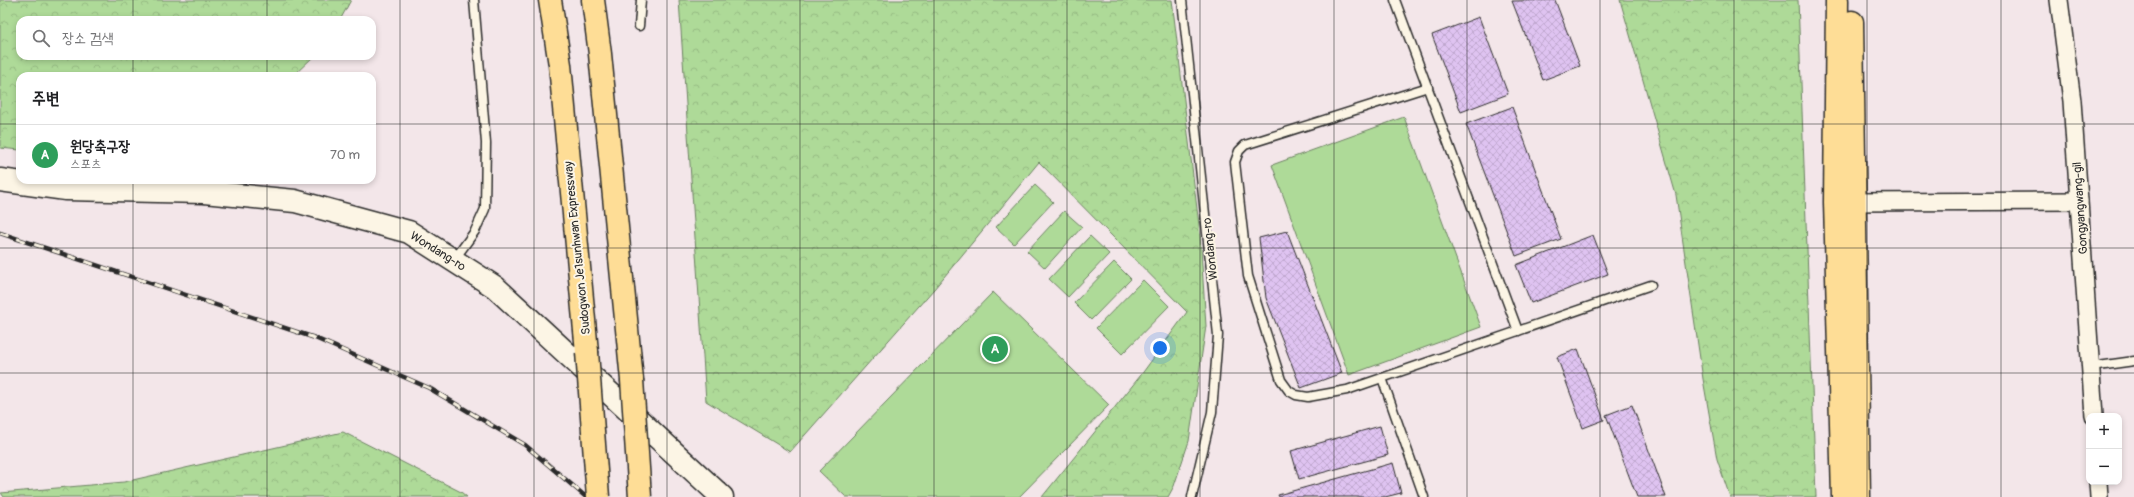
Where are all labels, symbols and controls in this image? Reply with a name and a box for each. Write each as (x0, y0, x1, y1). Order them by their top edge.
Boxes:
search box (16, 16, 376, 60)
icon: search (30, 27, 52, 49)
text: 장소 검색 (62, 29, 114, 48)
text: 주변 (32, 88, 59, 109)
text: 원당축구장 (70, 137, 130, 156)
text: A (41, 147, 49, 163)
text: 70 m (330, 147, 360, 163)
text: 스포츠 (70, 156, 101, 172)
street label: Sudogwon Je1sunhwan Expressway (561, 160, 594, 335)
street label: Gongyangwang-gil (2070, 161, 2091, 255)
street label: Wondang-ro (1200, 216, 1221, 281)
street label: Wondang-ro (407, 228, 469, 275)
pin: A (982, 334, 1008, 364)
your location (1150, 338, 1170, 358)
map controls (2086, 413, 2122, 485)
button: + (2086, 413, 2122, 449)
button: − (2086, 449, 2122, 485)

